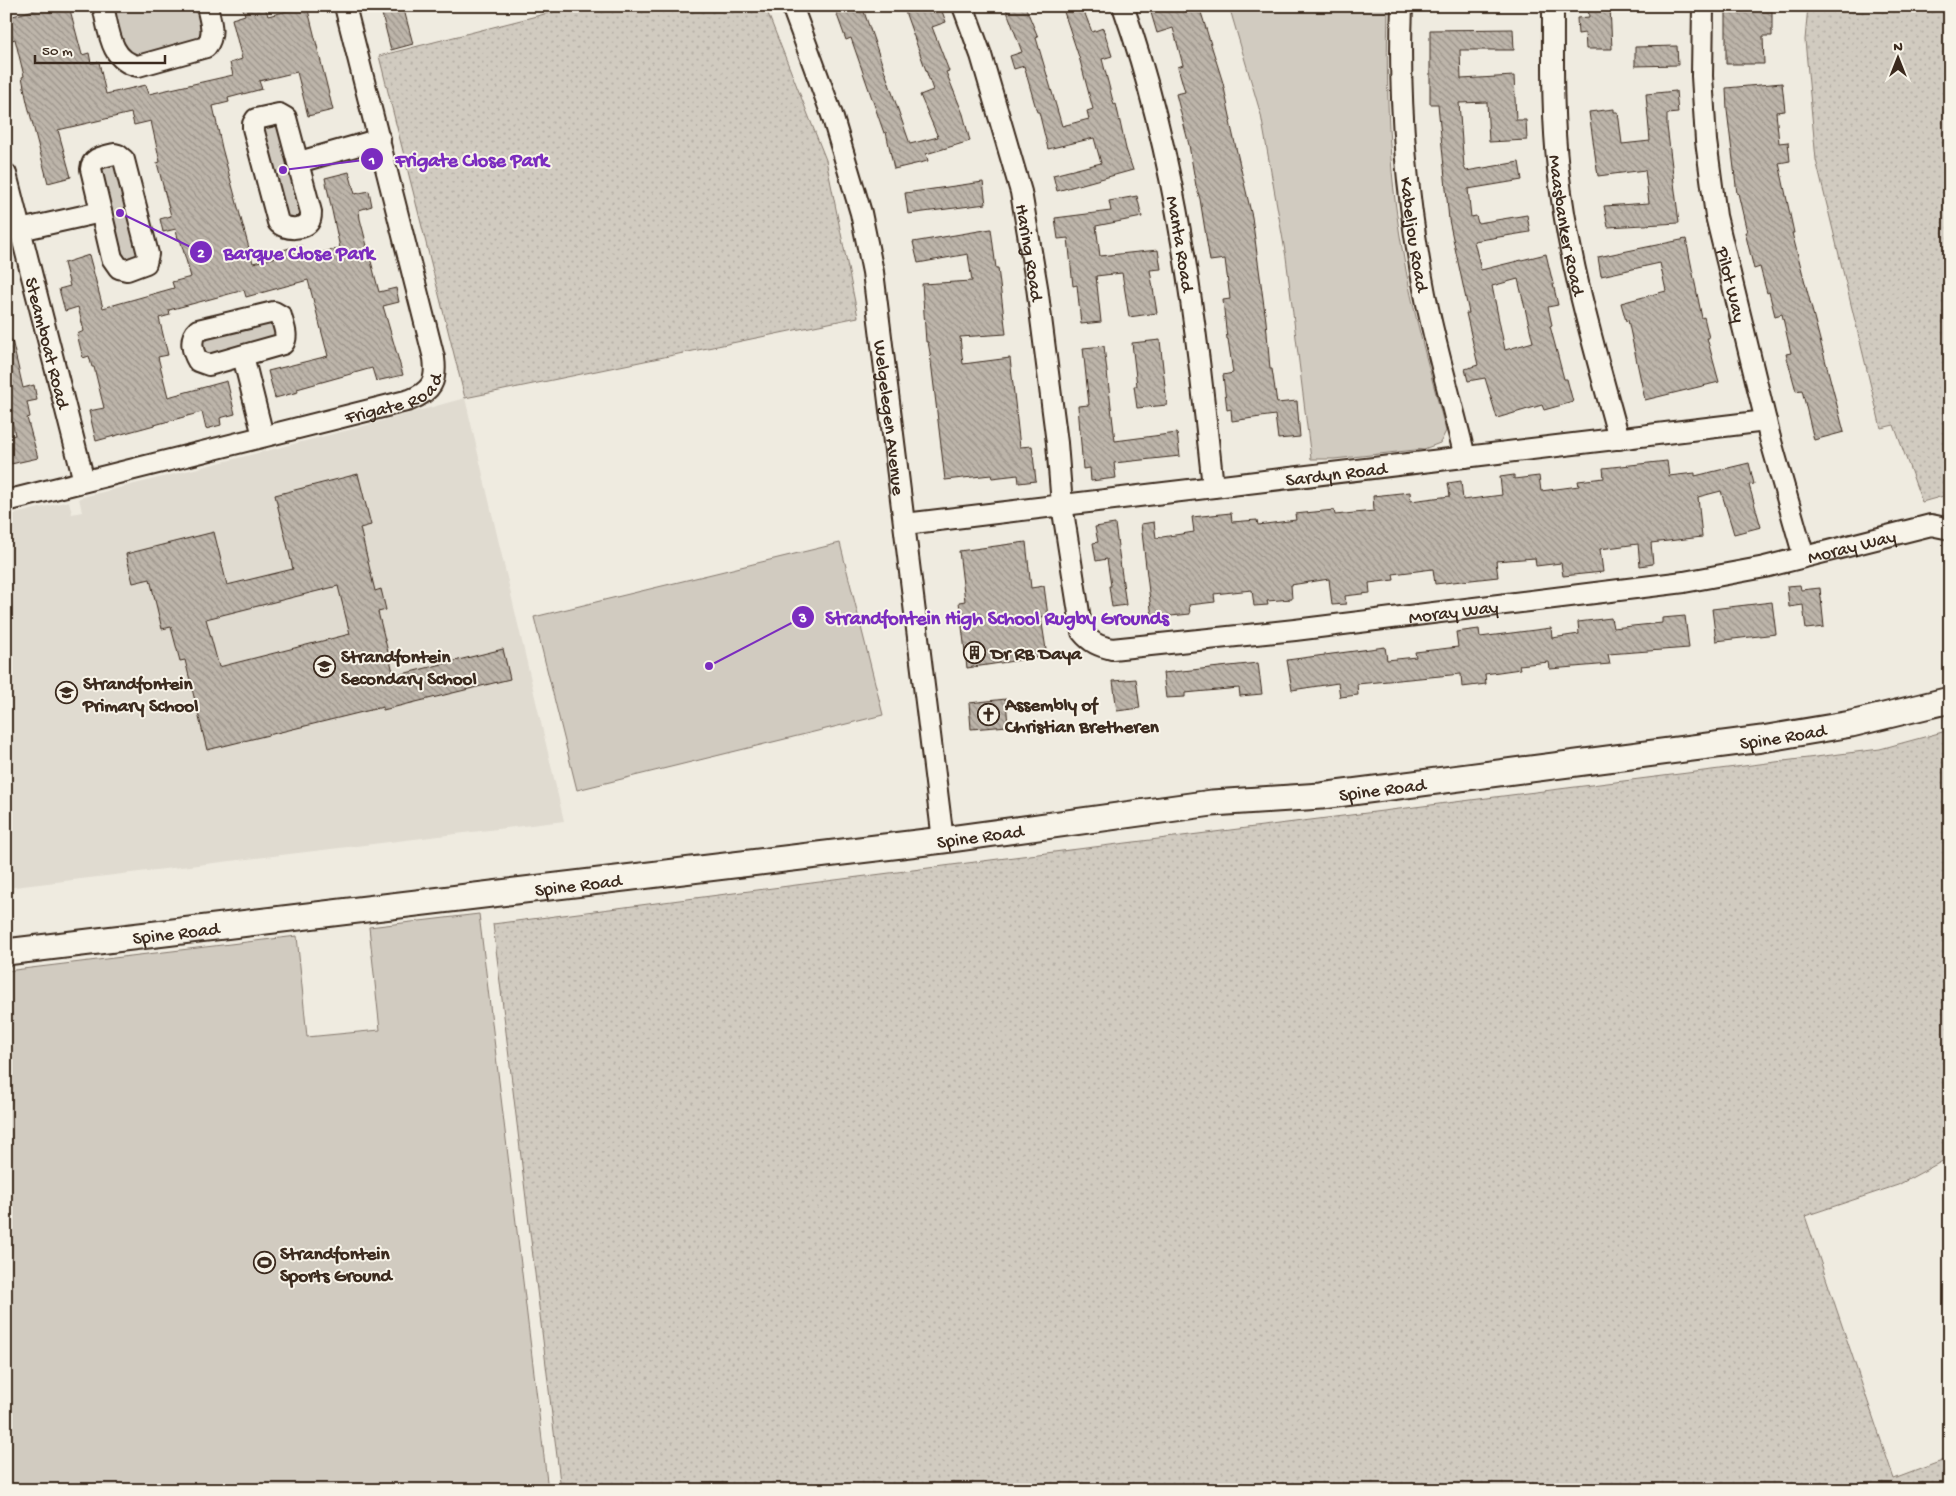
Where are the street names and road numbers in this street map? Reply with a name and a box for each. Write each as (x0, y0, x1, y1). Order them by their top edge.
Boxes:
street label: Maasbanker Road (1542, 154, 1589, 300)
street label: Kabeljou Road (1393, 176, 1433, 296)
street label: Manta Road (1159, 194, 1198, 295)
street label: Haring Road (1008, 202, 1047, 304)
street label: Pilot Way (1709, 244, 1750, 326)
street label: Steamboat Road (18, 275, 74, 413)
street label: Welgelegen Avenue (866, 339, 908, 497)
street label: Frigate Road (342, 370, 450, 431)
street label: Sardyn Road (1284, 458, 1390, 493)
street label: Moray Way (1806, 526, 1899, 571)
street label: Moray Way (1407, 597, 1501, 631)
street label: Spine Road (1738, 720, 1830, 757)
street label: Spine Road (1338, 774, 1429, 809)
street label: Spine Road (936, 821, 1027, 856)
street label: Spine Road (534, 870, 625, 904)
street label: Spine Road (132, 918, 223, 952)

